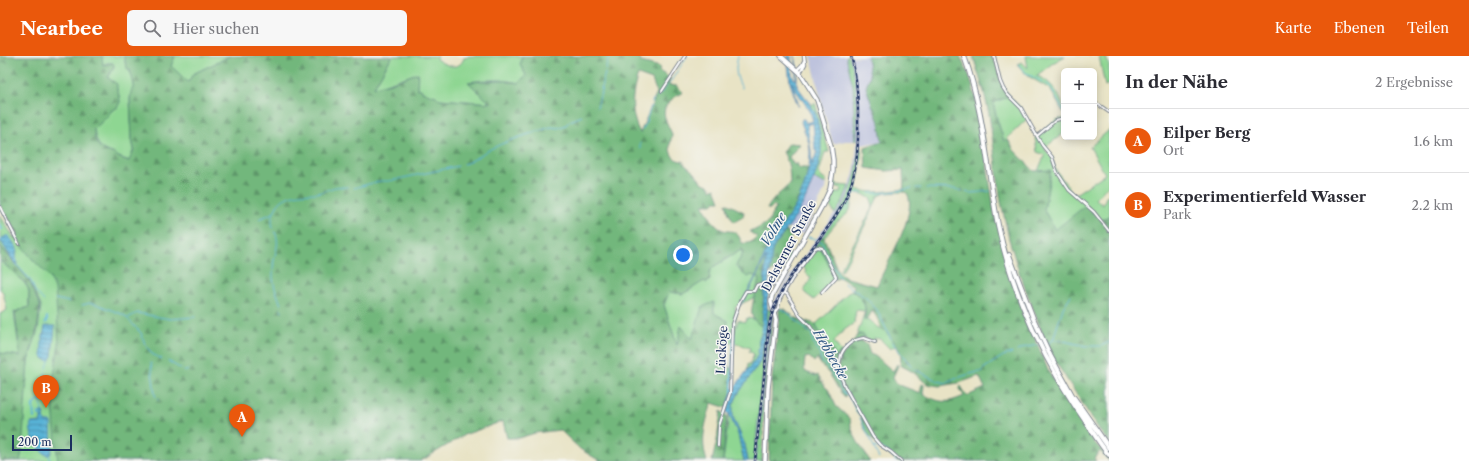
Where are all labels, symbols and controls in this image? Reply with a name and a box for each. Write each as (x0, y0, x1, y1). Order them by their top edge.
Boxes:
search box (127, 10, 407, 46)
text: Nearbee (20, 17, 103, 40)
icon: search (141, 17, 163, 39)
text: Hier suchen (173, 19, 259, 38)
text: Karte (1275, 19, 1312, 37)
text: Ebenen (1334, 19, 1385, 37)
text: Teilen (1407, 19, 1449, 37)
map controls (1061, 68, 1097, 140)
button: + (1061, 68, 1097, 104)
text: In der Nähe (1125, 72, 1228, 92)
text: 2 Ergebnisse (1375, 74, 1453, 90)
button: − (1061, 104, 1097, 140)
text: Eilper Berg (1163, 123, 1250, 142)
text: A (1133, 133, 1143, 149)
text: 1.6 km (1413, 133, 1453, 149)
text: Ort (1163, 142, 1184, 158)
text: Experimentierfeld Wasser (1163, 187, 1366, 206)
street label: Delsterner Straße (758, 197, 819, 294)
text: B (1133, 197, 1143, 213)
text: 2.2 km (1412, 197, 1453, 213)
text: Park (1163, 206, 1191, 222)
water label: Volme (757, 209, 790, 249)
your location (673, 245, 693, 265)
street label: Lücköge (713, 325, 730, 374)
water label: Hebbecke (810, 325, 852, 383)
pin: B (33, 375, 59, 408)
pin: A (229, 404, 255, 437)
scale bar (12, 433, 72, 452)
text: 200 m (18, 435, 51, 449)

